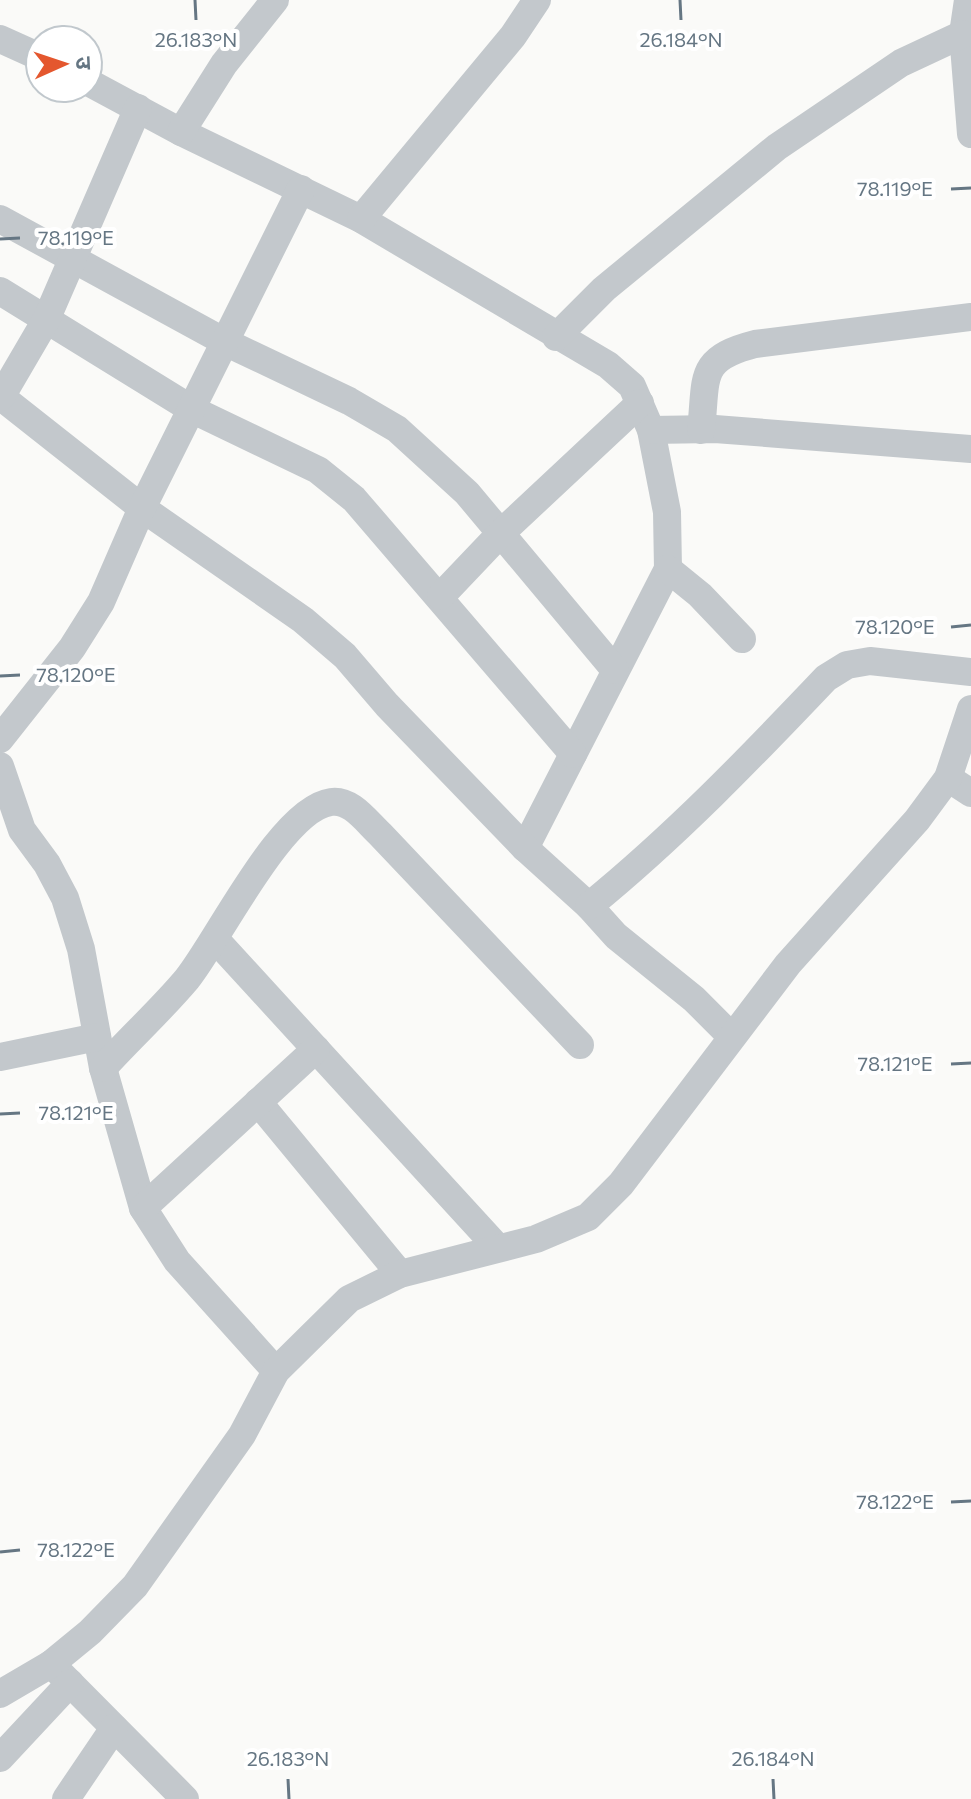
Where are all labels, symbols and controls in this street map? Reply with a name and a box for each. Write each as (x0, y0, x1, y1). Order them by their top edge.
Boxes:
north arrow (24, 24, 104, 104)
text: 26.183°N (155, 27, 237, 51)
text: 26.184°N (639, 27, 723, 51)
text: उ (71, 56, 98, 71)
text: 78.119°E (857, 176, 933, 200)
text: 78.119°E (38, 225, 114, 249)
text: 78.120°E (855, 614, 935, 638)
text: 78.120°E (36, 662, 116, 686)
text: 78.121°E (857, 1051, 933, 1075)
text: 78.121°E (38, 1100, 114, 1124)
text: 78.122°E (856, 1489, 934, 1513)
text: 78.122°E (37, 1537, 115, 1561)
text: 26.183°N (247, 1746, 329, 1770)
text: 26.184°N (731, 1746, 815, 1770)

